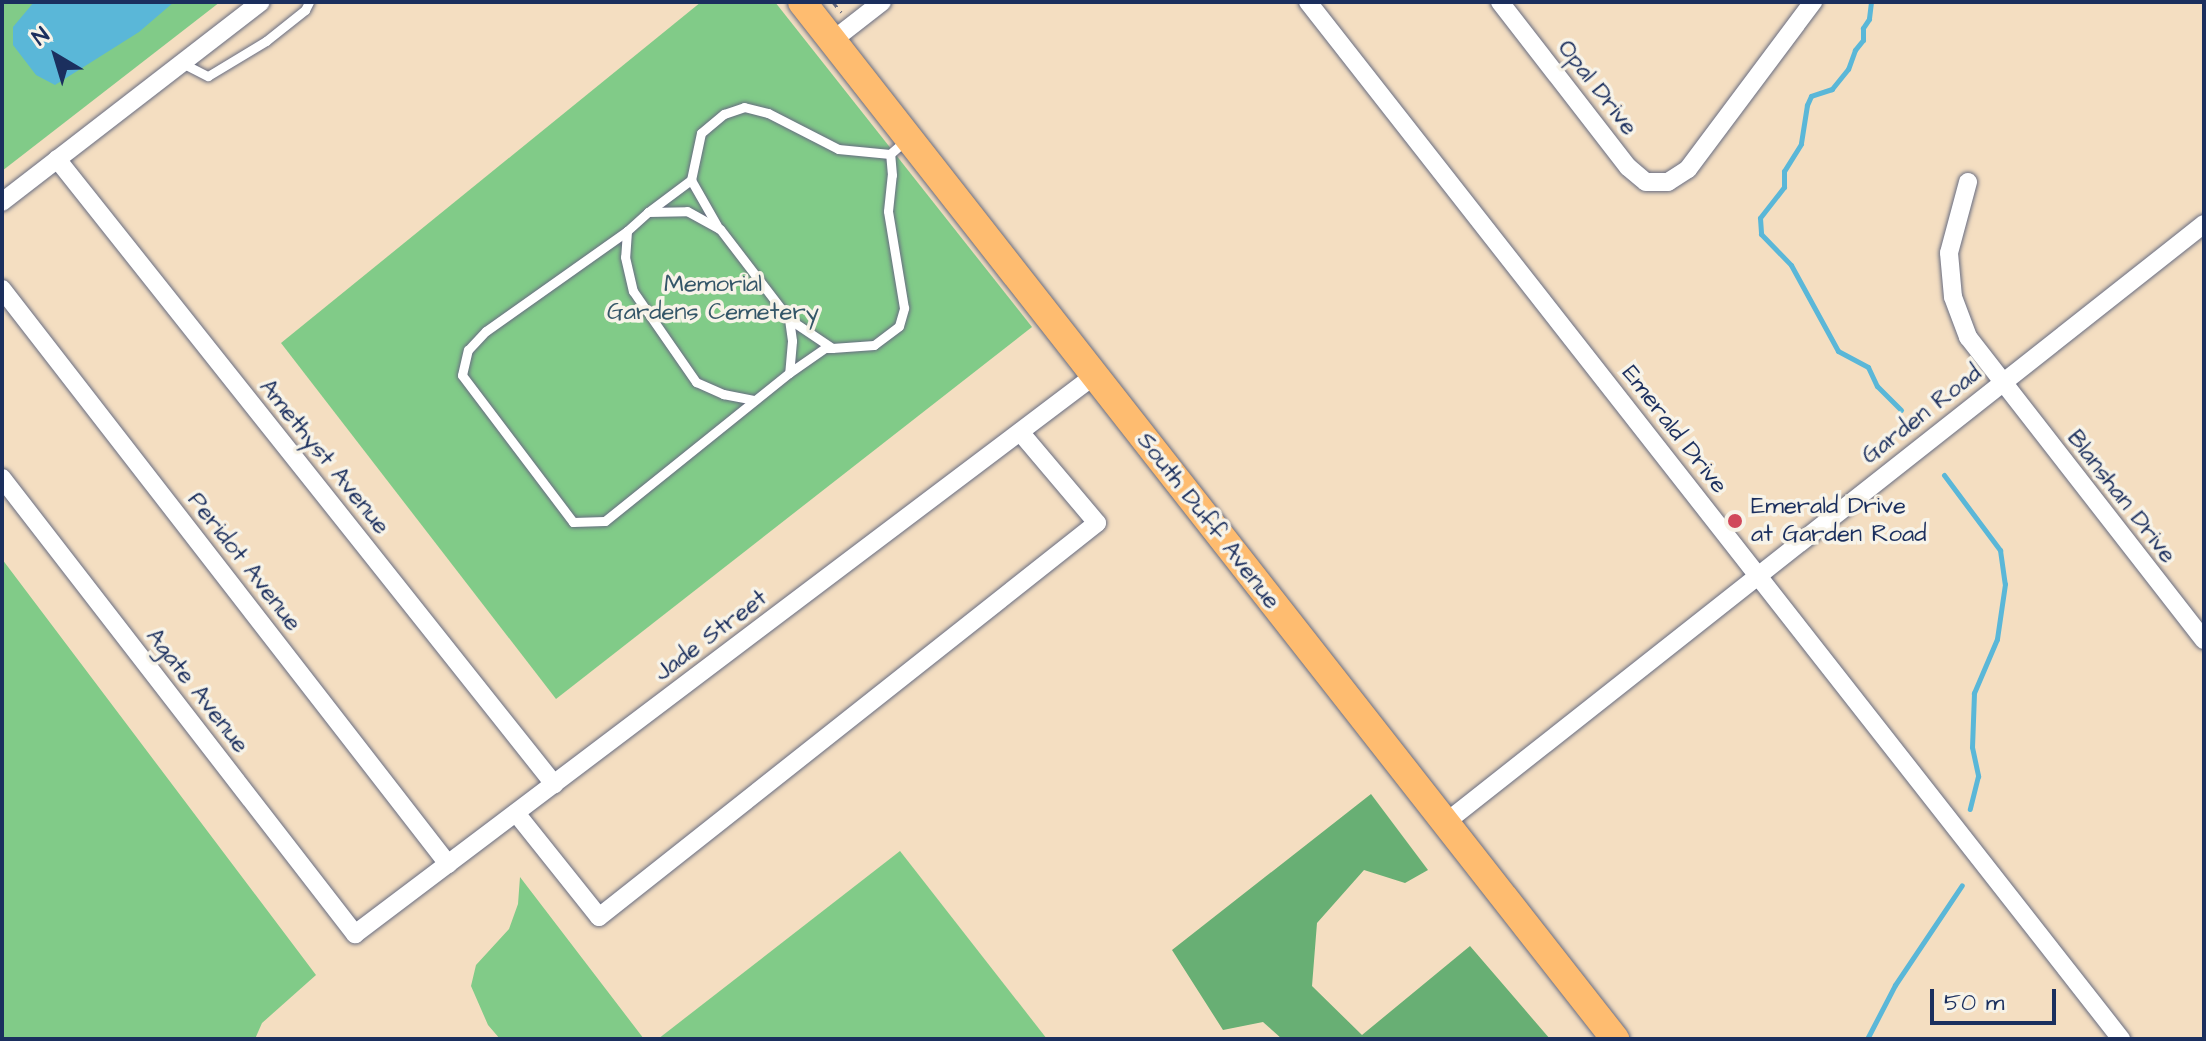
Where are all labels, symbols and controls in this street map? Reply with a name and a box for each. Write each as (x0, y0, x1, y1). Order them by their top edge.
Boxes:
north arrow (16, 16, 96, 96)
text: N (26, 20, 56, 53)
street label: Opal Drive (1551, 35, 1643, 141)
park label: Memorial Gardens Cemetery (607, 271, 819, 327)
street label: Garden Road (1856, 359, 1988, 471)
street label: Emerald Drive (1615, 360, 1733, 500)
street label: Amethyst Avenue (253, 374, 395, 540)
street label: Blanshan Drive (2060, 425, 2182, 569)
street label: South Duff Avenue (1130, 427, 1286, 615)
street label: Peridot Avenue (181, 487, 307, 637)
place label: Emerald Drive at Garden Road (1751, 493, 1927, 549)
marker: Emerald Drive at Garden Road (1726, 512, 1744, 530)
street label: Jade Street (649, 584, 773, 688)
street label: Agate Avenue (139, 623, 255, 759)
scale bar (1934, 973, 2060, 1023)
text: 50 m (1944, 986, 2004, 1020)

